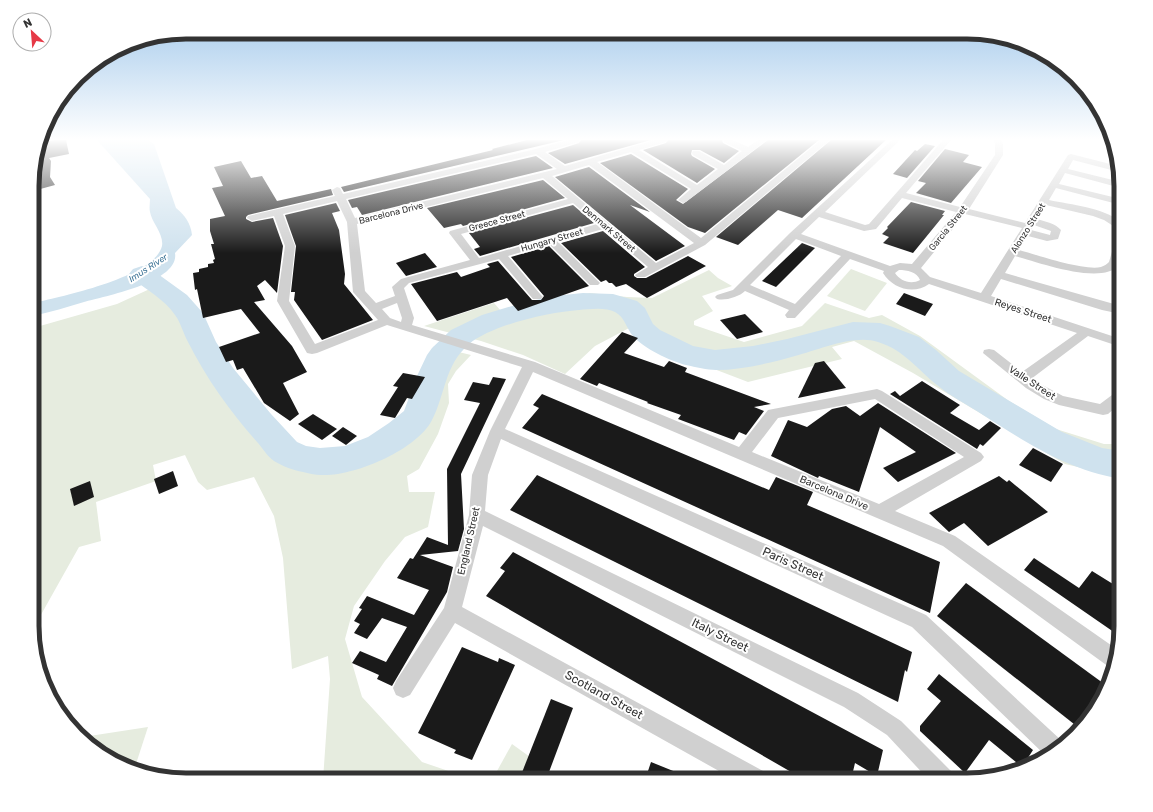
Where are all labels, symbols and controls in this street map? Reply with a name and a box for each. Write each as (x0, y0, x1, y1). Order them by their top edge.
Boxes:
north arrow (12, 12, 52, 52)
text: N (21, 16, 34, 31)
street label: Barcelona Drive (358, 200, 424, 226)
street label: Alonzo Street (1009, 201, 1048, 255)
street label: Garcia Street (927, 203, 969, 252)
street label: Denmark Street (581, 204, 638, 254)
street label: Greece Street (468, 209, 527, 233)
street label: Hungary Street (520, 226, 585, 254)
water label: Imus River (127, 251, 170, 284)
street label: Reyes Street (993, 296, 1053, 326)
street label: Valle Street (1006, 363, 1058, 403)
street label: Barcelona Drive (798, 473, 870, 513)
street label: England Street (455, 506, 483, 576)
street label: Paris Street (760, 544, 826, 584)
street label: Italy Street (689, 615, 751, 655)
street label: Scotland Street (562, 668, 646, 722)

